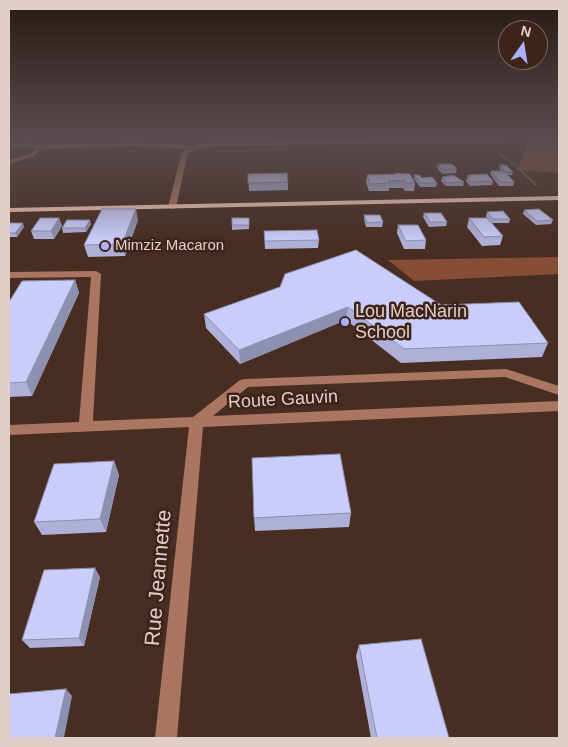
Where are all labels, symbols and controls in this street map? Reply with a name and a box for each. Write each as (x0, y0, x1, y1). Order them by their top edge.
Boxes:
north arrow (498, 20, 548, 70)
text: N (519, 22, 533, 40)
place label: Mimziz Macaron (115, 237, 224, 255)
marker: Mimziz Macaron (99, 240, 111, 252)
place label: Lou MacNarin School (355, 301, 467, 344)
marker: Lou MacNarin School (339, 316, 351, 328)
street label: Route Gauvin (227, 386, 339, 414)
street label: Rue Jeannette (140, 509, 178, 647)

